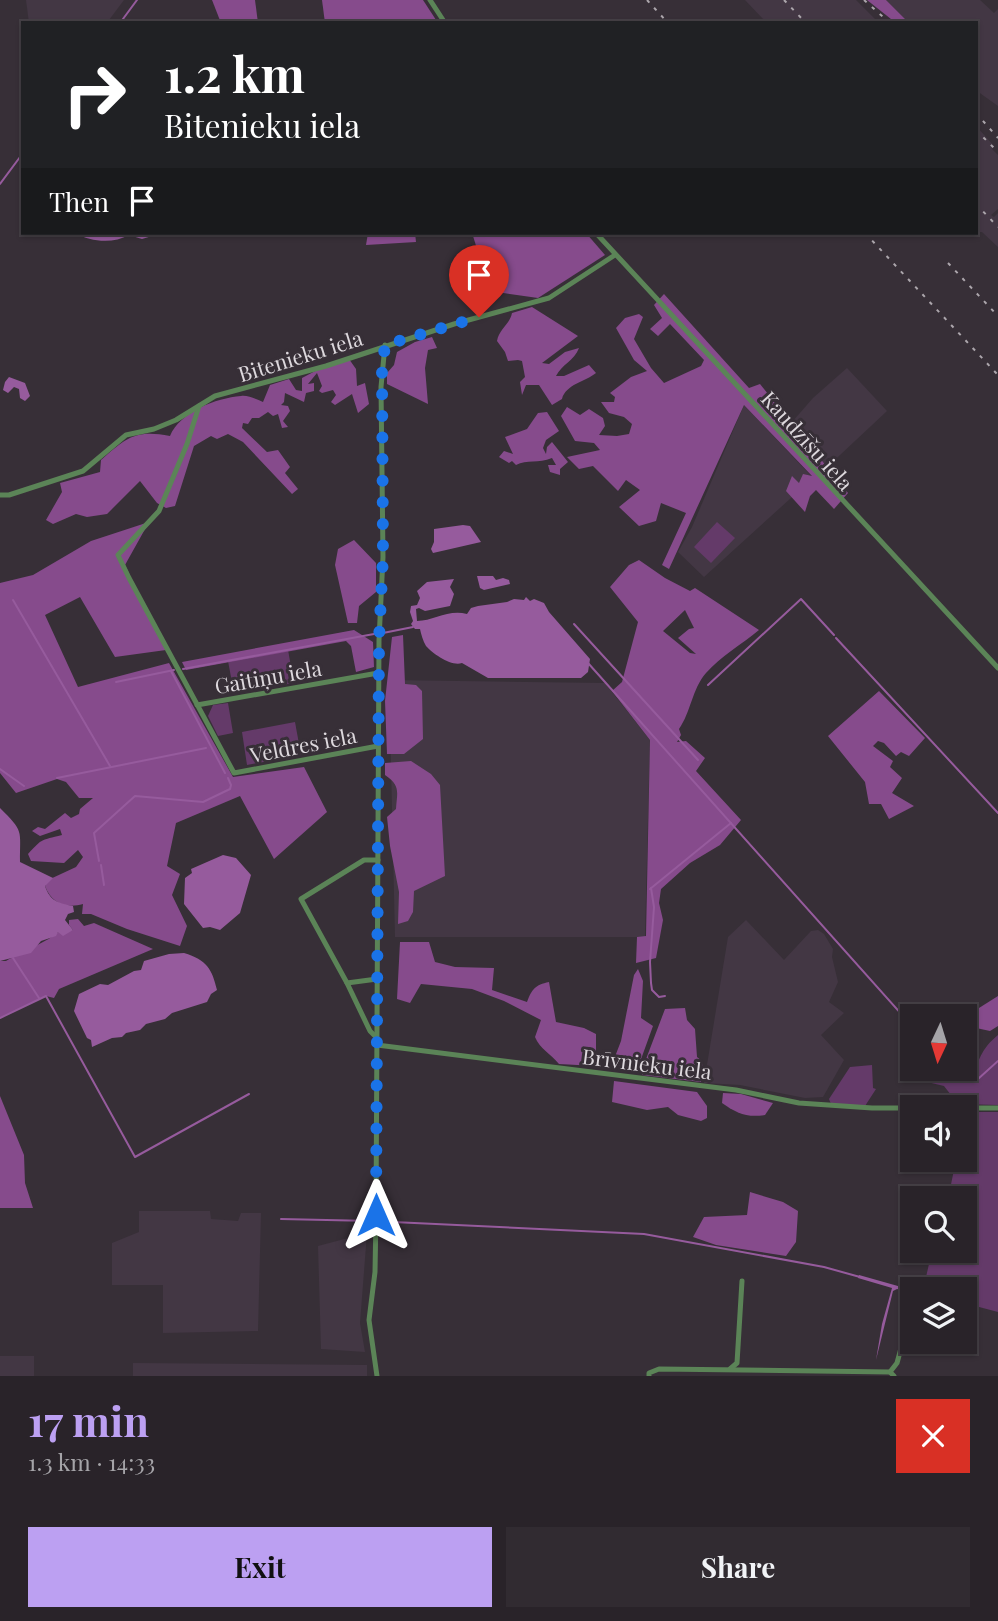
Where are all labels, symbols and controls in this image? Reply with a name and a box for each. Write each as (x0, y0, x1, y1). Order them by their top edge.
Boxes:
text: 1.2 km (164, 40, 305, 105)
icon: right (49, 49, 140, 140)
text: Bitenieku iela (164, 103, 360, 146)
icon: arrive (123, 182, 161, 220)
text: Then (49, 184, 109, 219)
pin (449, 245, 509, 317)
icon: arrive (460, 256, 498, 294)
street label: Bitenieku iela (234, 323, 366, 387)
street label: Kaudzīšu iela (756, 384, 861, 496)
street label: Gaitiņu iela (212, 653, 324, 700)
street label: Veldres iela (246, 720, 359, 768)
north arrow (900, 1004, 976, 1082)
map controls (900, 1004, 977, 1354)
street label: Brīvnieku iela (581, 1041, 714, 1085)
button: sound (900, 1095, 977, 1172)
position arrow (339, 1178, 413, 1252)
button: search (900, 1186, 977, 1263)
button: layers (900, 1277, 977, 1354)
text: 17 min (28, 1392, 149, 1448)
button: close (896, 1399, 970, 1473)
text: 1.3 km · 14:33 (28, 1446, 155, 1477)
button: Exit (28, 1527, 492, 1607)
button: Share (506, 1527, 970, 1607)

